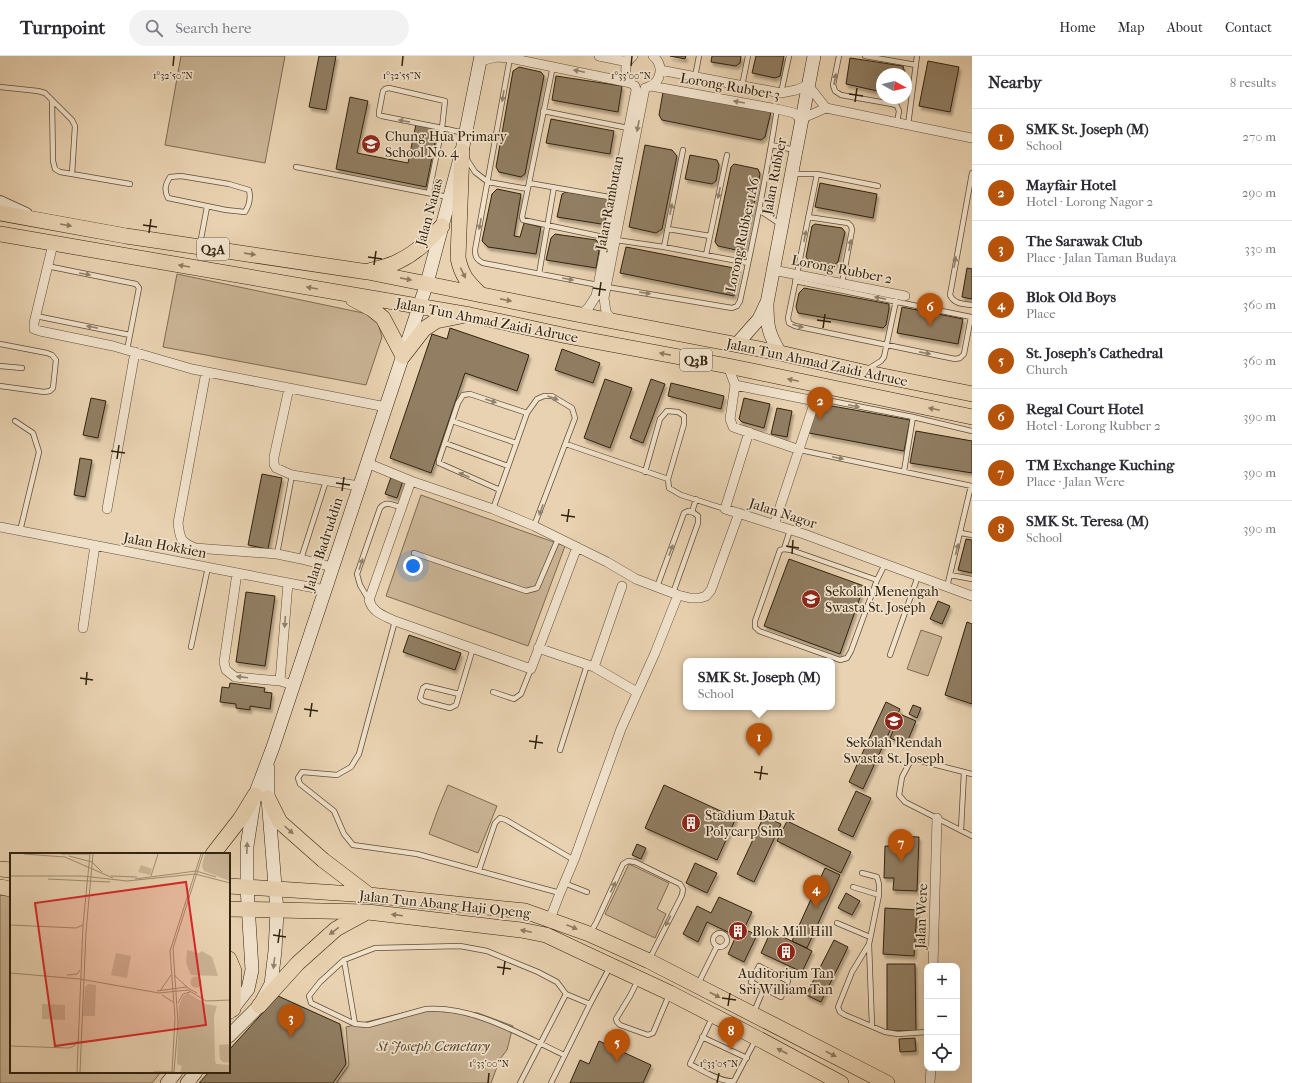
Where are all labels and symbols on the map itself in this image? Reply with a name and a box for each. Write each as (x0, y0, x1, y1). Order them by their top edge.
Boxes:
one-way arrow (573, 68, 585, 74)
north arrow (876, 68, 912, 104)
street label: Lorong Rubber 3 (679, 69, 781, 104)
text: 1°32'50"N (153, 70, 193, 82)
text: 1°32'55"N (383, 70, 422, 82)
text: 1°33'00"N (611, 70, 651, 82)
one-way arrow (832, 73, 838, 86)
one-way arrow (500, 90, 506, 102)
one-way arrow (732, 98, 745, 104)
one-way arrow (398, 117, 410, 123)
one-way arrow (635, 120, 641, 132)
place label: Chung Hua Primary School No. 4 (385, 128, 508, 161)
school or university icon: Chung Hua Primary School No. 4 (360, 133, 382, 155)
street label: Jalan Rubber (758, 136, 790, 217)
street label: Jalan Rambutan (592, 154, 627, 253)
street label: Jalan Nanas (412, 176, 447, 249)
street label: Lorong Rubber 1A6 (722, 176, 763, 294)
one-way arrow (715, 187, 721, 199)
one-way arrow (669, 203, 675, 215)
one-way arrow (476, 218, 482, 230)
one-way arrow (60, 222, 72, 228)
one-way arrow (802, 230, 808, 242)
road number: Q3A (197, 238, 229, 260)
one-way arrow (847, 239, 853, 251)
one-way arrow (244, 251, 256, 257)
street label: Lorong Rubber 2 (790, 251, 894, 288)
one-way arrow (953, 256, 959, 268)
one-way arrow (178, 263, 190, 269)
one-way arrow (460, 267, 466, 279)
one-way arrow (79, 271, 92, 277)
one-way arrow (400, 276, 412, 282)
one-way arrow (562, 277, 574, 283)
one-way arrow (306, 285, 318, 291)
one-way arrow (639, 290, 652, 296)
pin: 6 (917, 293, 943, 326)
street label: Jalan Tun Ahmad Zaidi Adruce (393, 294, 579, 347)
one-way arrow (874, 295, 886, 301)
one-way arrow (500, 297, 512, 303)
one-way arrow (86, 324, 98, 330)
one-way arrow (792, 324, 805, 330)
street label: Jalan Tun Ahmad Zaidi Adruce (724, 335, 909, 390)
road number: Q3B (680, 349, 712, 371)
one-way arrow (919, 350, 931, 356)
one-way arrow (659, 351, 672, 357)
one-way arrow (787, 376, 799, 382)
pin: 2 (807, 387, 833, 420)
one-way arrow (548, 396, 560, 402)
one-way arrow (486, 398, 498, 404)
one-way arrow (848, 403, 860, 409)
one-way arrow (928, 406, 940, 412)
one-way arrow (832, 455, 844, 461)
one-way arrow (458, 472, 470, 478)
street label: Jalan Nagor (746, 494, 819, 532)
street label: Jalan Badruddin (300, 495, 347, 594)
one-way arrow (538, 505, 544, 517)
street label: Jalan Hokkien (121, 529, 208, 562)
one-way arrow (954, 543, 960, 555)
one-way arrow (668, 544, 674, 556)
your location (403, 556, 423, 576)
one-way arrow (358, 558, 364, 570)
place label: Sekolah Menengah Swasta St. Joseph (825, 583, 939, 616)
school or university icon: Sekolah Menengah Swasta St. Joseph (800, 588, 822, 610)
one-way arrow (281, 616, 288, 628)
one-way arrow (236, 674, 248, 681)
school or university icon: Sekolah Rendah Swasta St. Joseph (883, 710, 905, 732)
pin: 1 (746, 723, 772, 756)
place label: Sekolah Rendah Swasta St. Joseph (844, 734, 945, 767)
place label: Stadium Datuk Polycarp Sim (705, 807, 796, 840)
building icon: Stadium Datuk Polycarp Sim (680, 812, 702, 834)
one-way arrow (284, 825, 294, 835)
pin: 7 (888, 829, 914, 862)
one-way arrow (244, 842, 251, 854)
inset map (10, 853, 230, 1073)
pin: 4 (803, 875, 829, 908)
one-way arrow (610, 881, 616, 893)
street label: Jalan Were (912, 883, 931, 950)
street label: Jalan Tun Abang Haji Openg (357, 887, 532, 922)
one-way arrow (391, 912, 403, 918)
one-way arrow (665, 916, 672, 927)
building icon: Blok Mill Hill (727, 920, 749, 942)
place label: Blok Mill Hill (752, 923, 833, 940)
one-way arrow (567, 925, 579, 931)
one-way arrow (329, 927, 340, 935)
one-way arrow (520, 928, 532, 934)
building icon: Auditorium Tan Sri William Tan (775, 941, 797, 963)
one-way arrow (271, 957, 277, 969)
place label: Auditorium Tan Sri William Tan (737, 965, 834, 998)
one-way arrow (709, 992, 721, 998)
pin: 3 (278, 1004, 304, 1037)
pin: 8 (718, 1017, 744, 1050)
pin: 5 (604, 1029, 630, 1062)
park label: St Joseph Cemetary (376, 1038, 491, 1055)
one-way arrow (777, 1048, 788, 1055)
one-way arrow (825, 1051, 836, 1058)
text: 1°33'00"N (469, 1058, 509, 1070)
text: 1°33'05"N (700, 1058, 739, 1070)

